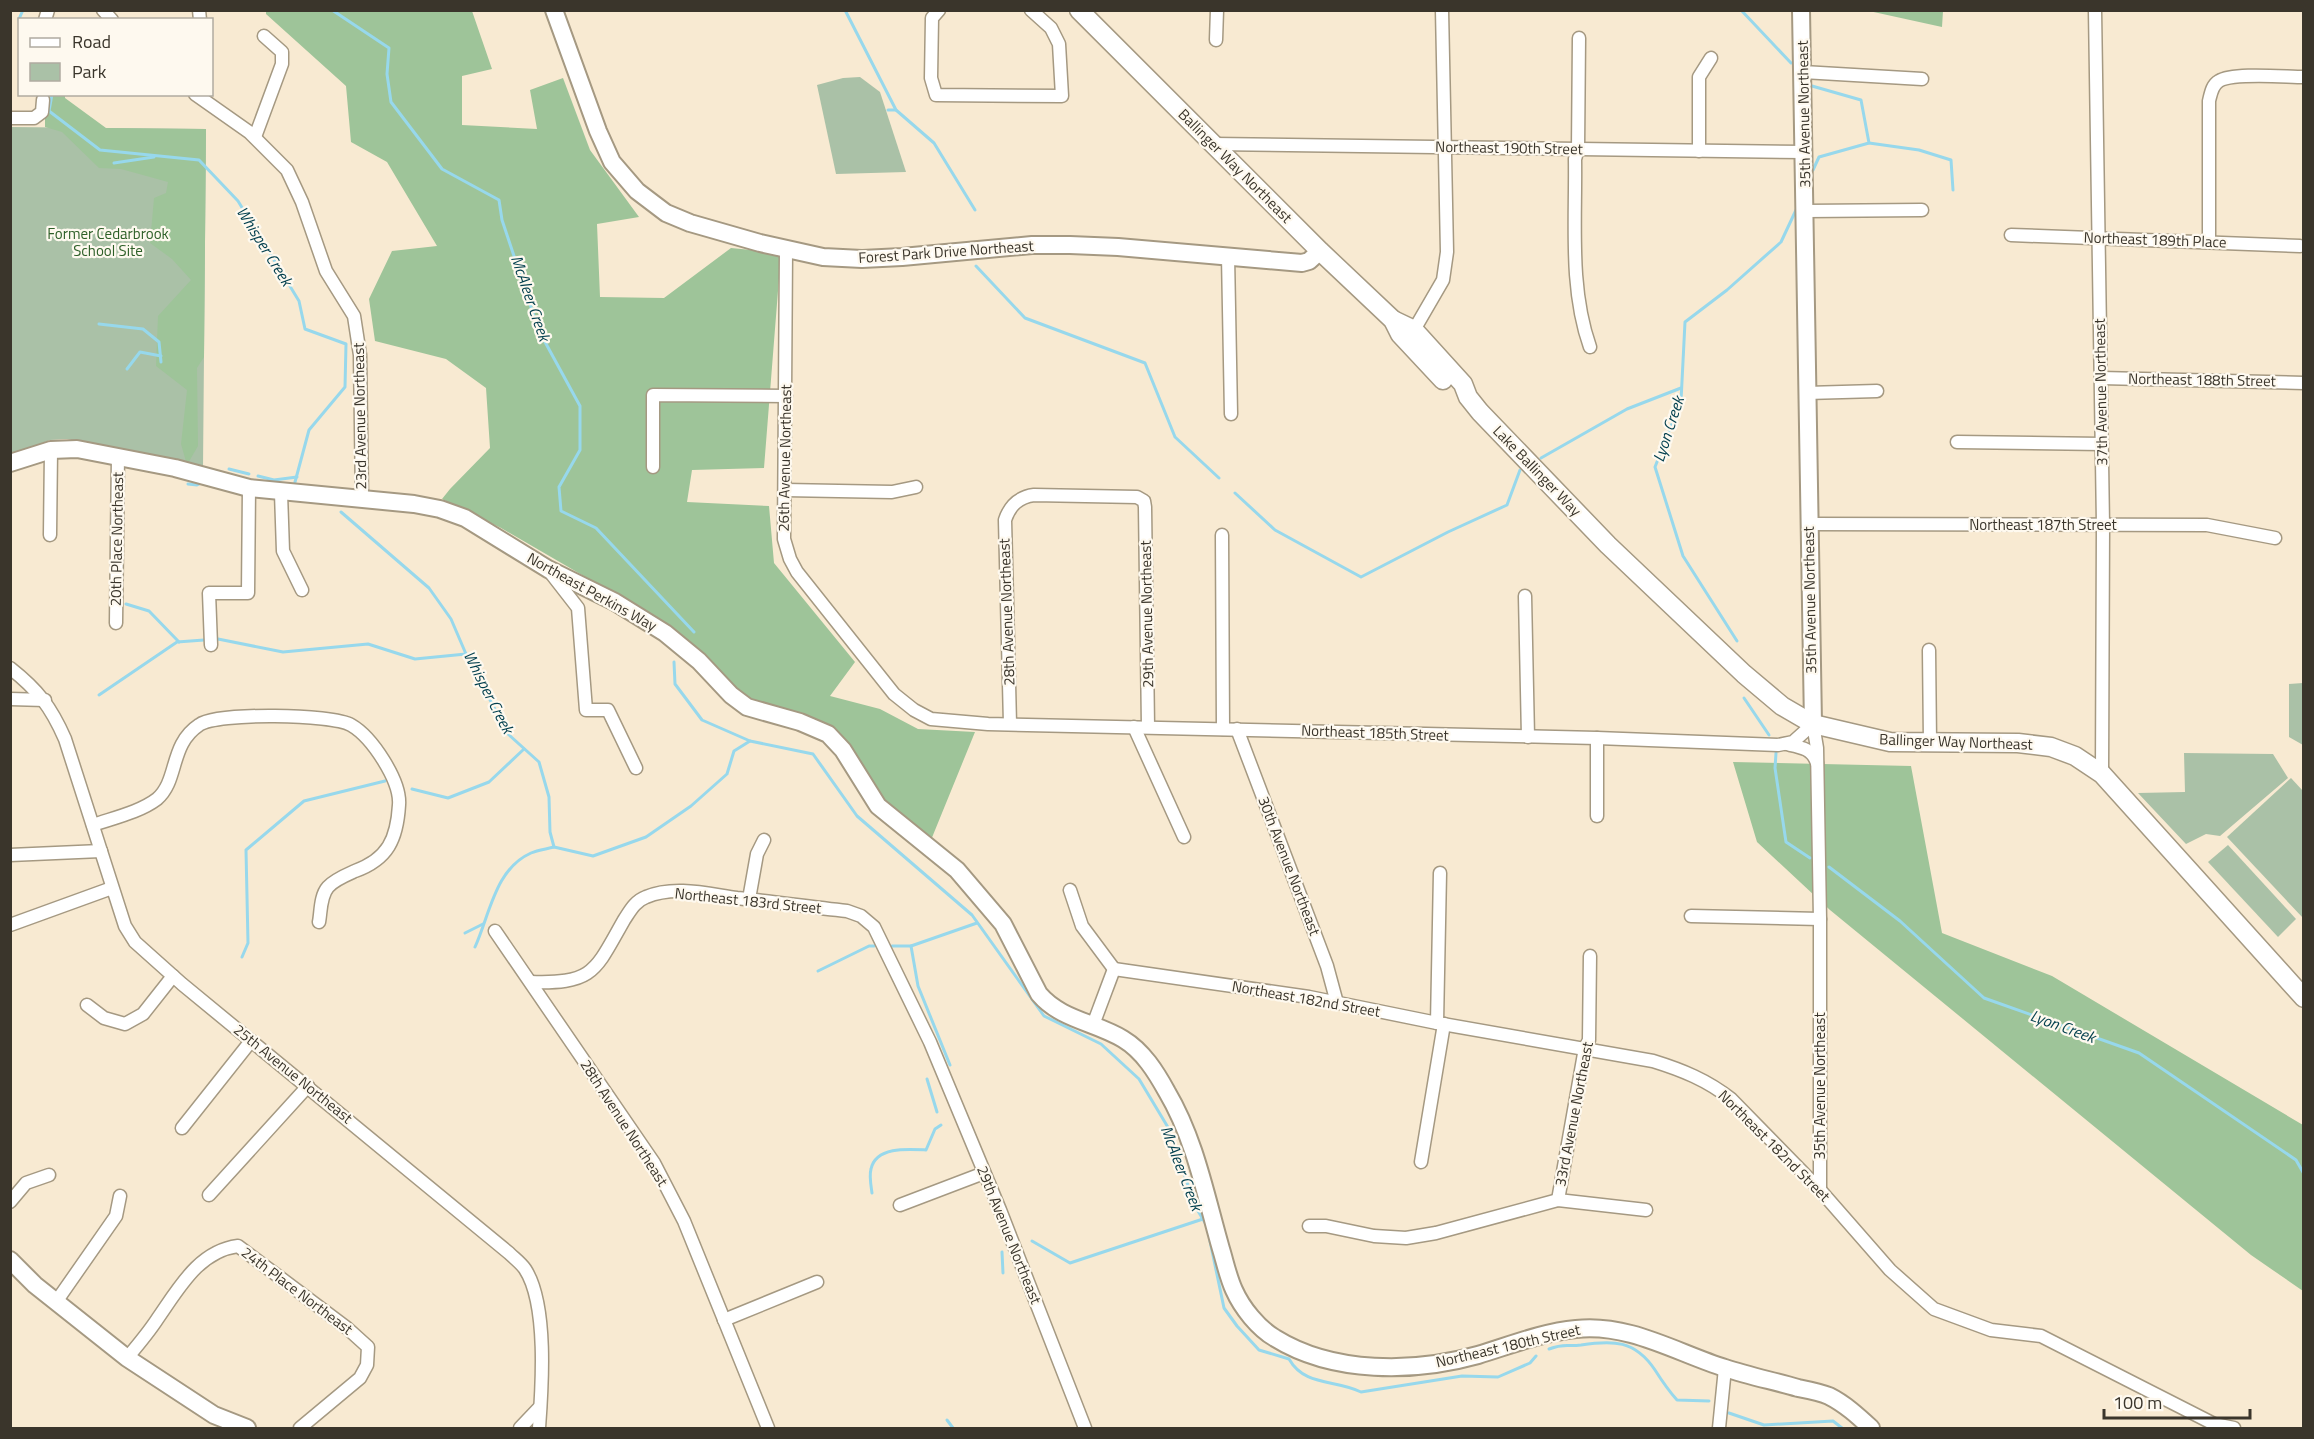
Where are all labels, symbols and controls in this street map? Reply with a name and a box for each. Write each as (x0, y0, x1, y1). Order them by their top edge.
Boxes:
legend (18, 18, 213, 96)
text: Road (72, 28, 111, 55)
street label: 35th Avenue Northeast (1791, 39, 1816, 188)
text: Park (72, 58, 107, 85)
street label: Ballinger Way Northeast (1173, 103, 1298, 229)
street label: Northeast 190th Street (1435, 135, 1584, 160)
water label: Whisper Creek (231, 201, 300, 292)
park label: Former Cedarbrook School Site (47, 222, 169, 262)
street label: Northeast 189th Place (2083, 226, 2227, 253)
street label: Forest Park Drive Northeast (858, 234, 1035, 269)
water label: McAleer Creek (505, 252, 558, 346)
street label: 37th Avenue Northeast (2088, 317, 2113, 466)
street label: 23rd Avenue Northeast (347, 342, 372, 490)
street label: Northeast 188th Street (2128, 367, 2277, 392)
street label: 26th Avenue Northeast (772, 383, 797, 532)
water label: Lyon Creek (1646, 391, 1690, 465)
street label: Lake Ballinger Way (1488, 420, 1587, 521)
street label: 20th Place Northeast (104, 471, 129, 606)
street label: Northeast 187th Street (1969, 513, 2118, 536)
street label: 35th Avenue Northeast (1797, 525, 1822, 674)
street label: 28th Avenue Northeast (992, 537, 1021, 686)
street label: 29th Avenue Northeast (1134, 539, 1159, 688)
street label: Northeast Perkins Way (523, 546, 661, 637)
water label: Whisper Creek (458, 646, 521, 739)
street label: Northeast 185th Street (1301, 718, 1450, 747)
street label: Ballinger Way Northeast (1879, 727, 2034, 756)
street label: 30th Avenue Northeast (1252, 793, 1327, 939)
street label: Northeast 183rd Street (674, 881, 823, 920)
street label: Northeast 182nd Street (1230, 974, 1383, 1023)
water label: Lyon Creek (2027, 1003, 2101, 1049)
street label: 35th Avenue Northeast (1808, 1012, 1831, 1160)
street label: 25th Avenue Northeast (229, 1018, 358, 1129)
street label: 33rd Avenue Northeast (1548, 1039, 1599, 1188)
street label: 28th Avenue Northeast (575, 1055, 675, 1191)
street label: Northeast 182nd Street (1713, 1084, 1836, 1207)
water label: McAleer Creek (1155, 1122, 1210, 1216)
street label: 29th Avenue Northeast (971, 1162, 1048, 1308)
street label: 24th Place Northeast (237, 1241, 358, 1341)
street label: Northeast 180th Street (1433, 1318, 1583, 1373)
scale bar (2104, 1382, 2250, 1420)
text: 100 m (2113, 1389, 2162, 1416)

